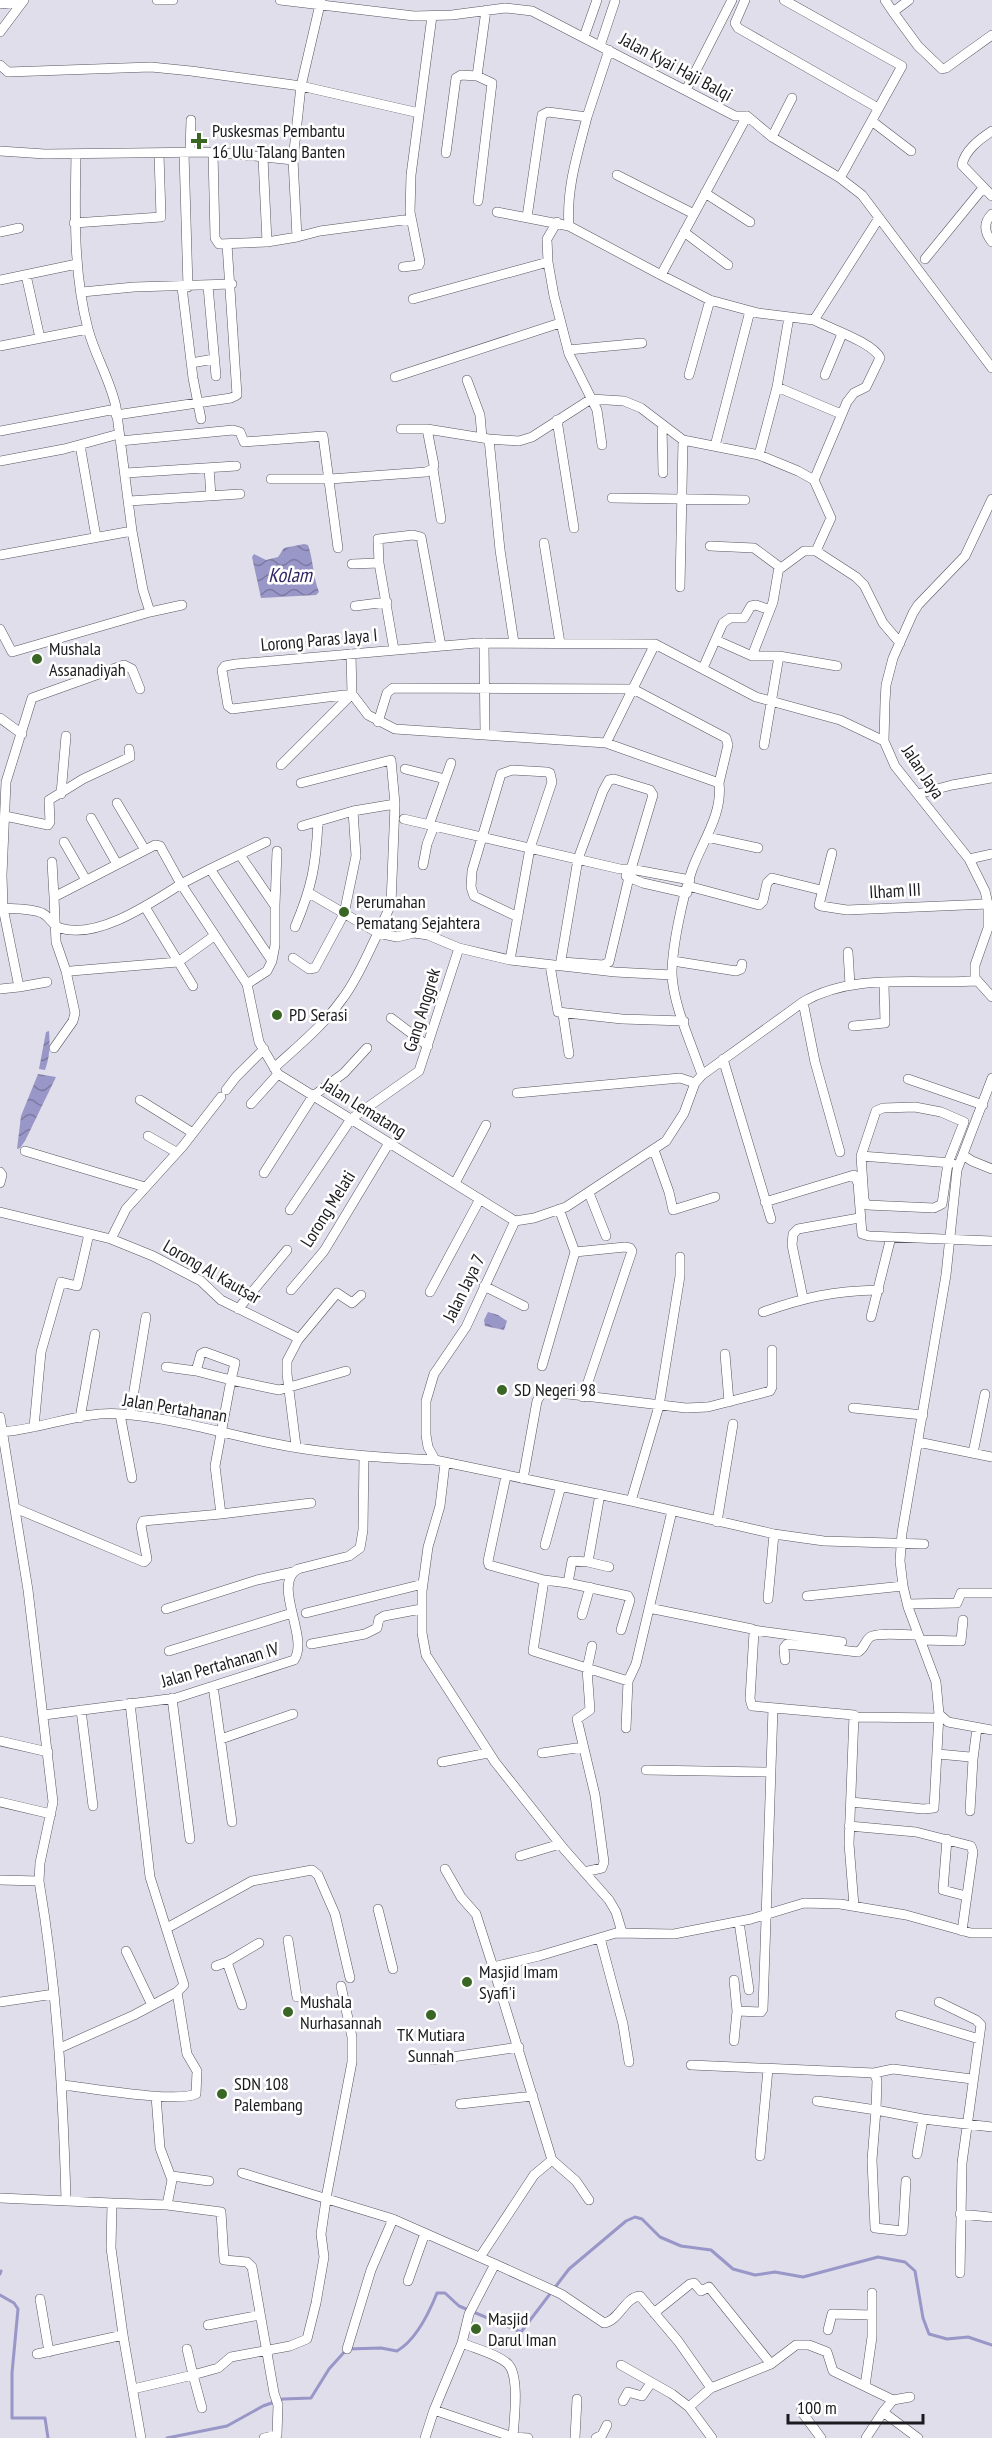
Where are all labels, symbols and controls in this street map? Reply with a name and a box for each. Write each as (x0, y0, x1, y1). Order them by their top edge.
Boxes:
street label: Jalan Kyai Haji Balqi (615, 27, 737, 106)
place label: Puskesmas Pembantu 16 Ulu Talang Banten (212, 119, 345, 163)
marker: Puskesmas Pembantu 16 Ulu Talang Banten (190, 132, 208, 150)
water label: Kolam (268, 562, 313, 588)
street label: Lorong Paras Jaya I (260, 623, 378, 656)
place label: Mushala Assanadiyah (49, 637, 126, 681)
marker: Mushala Assanadiyah (30, 652, 44, 666)
street label: Jalan Jaya (897, 740, 950, 803)
street label: Ilham III (869, 878, 921, 903)
place label: Perumahan Pematang Sejahtera (356, 890, 480, 934)
marker: Perumahan Pematang Sejahtera (337, 905, 351, 919)
street label: Gang Anggrek (398, 965, 445, 1055)
place label: PD Serasi (289, 1003, 348, 1026)
marker: PD Serasi (270, 1008, 284, 1022)
street label: Jalan Lematang (317, 1072, 411, 1143)
street label: Lorong Melati (295, 1166, 360, 1251)
street label: Lorong Al Kautsar (159, 1234, 265, 1309)
street label: Jalan Jaya 7 (437, 1250, 490, 1326)
place label: SD Negeri 98 (514, 1378, 596, 1401)
marker: SD Negeri 98 (495, 1383, 509, 1397)
street label: Jalan Pertahanan (120, 1388, 229, 1427)
street label: Jalan Pertahanan IV (157, 1637, 282, 1693)
place label: Masjid Imam Syafi'i (479, 1960, 558, 2004)
marker: Masjid Imam Syafi'i (460, 1975, 474, 1989)
place label: Mushala Nurhasannah (300, 1990, 382, 2034)
marker: Mushala Nurhasannah (281, 2005, 295, 2019)
marker: TK Mutiara Sunnah (424, 2008, 438, 2022)
place label: TK Mutiara Sunnah (397, 2023, 465, 2067)
place label: SDN 108 Palembang (234, 2072, 303, 2116)
marker: SDN 108 Palembang (215, 2087, 229, 2101)
place label: Masjid Darul Iman (488, 2307, 556, 2351)
marker: Masjid Darul Iman (469, 2322, 483, 2336)
scale bar (788, 2387, 923, 2425)
text: 100 m (797, 2396, 837, 2419)

